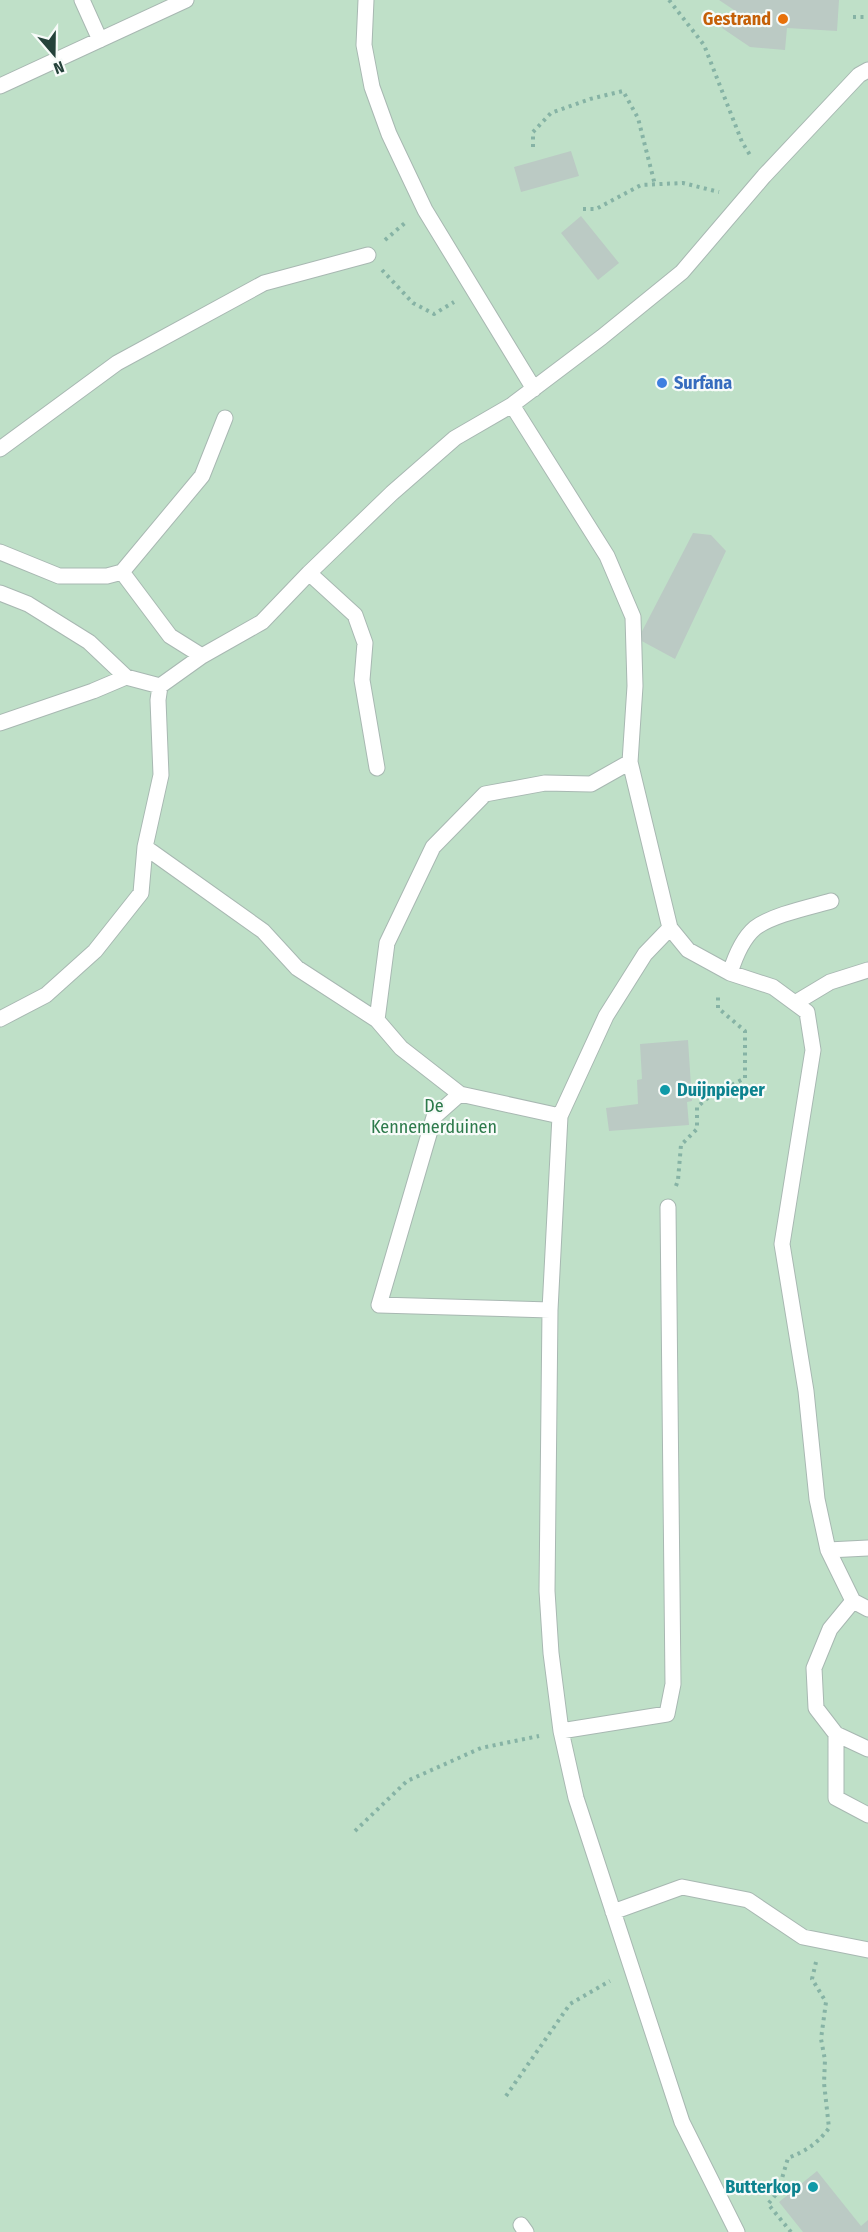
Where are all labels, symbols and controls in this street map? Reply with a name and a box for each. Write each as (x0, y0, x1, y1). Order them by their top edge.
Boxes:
place label: Gestrand (703, 8, 771, 30)
marker: Gestrand (776, 12, 790, 26)
north arrow (24, 24, 84, 84)
text: N (51, 57, 67, 78)
place label: Surfana (674, 372, 732, 394)
marker: Surfana (655, 376, 669, 390)
place label: Duijnpieper (677, 1079, 765, 1101)
marker: Duijnpieper (658, 1083, 672, 1097)
park label: De Kennemerduinen (371, 1095, 497, 1138)
place label: Butterkop (725, 2176, 801, 2198)
marker: Butterkop (806, 2180, 820, 2194)

